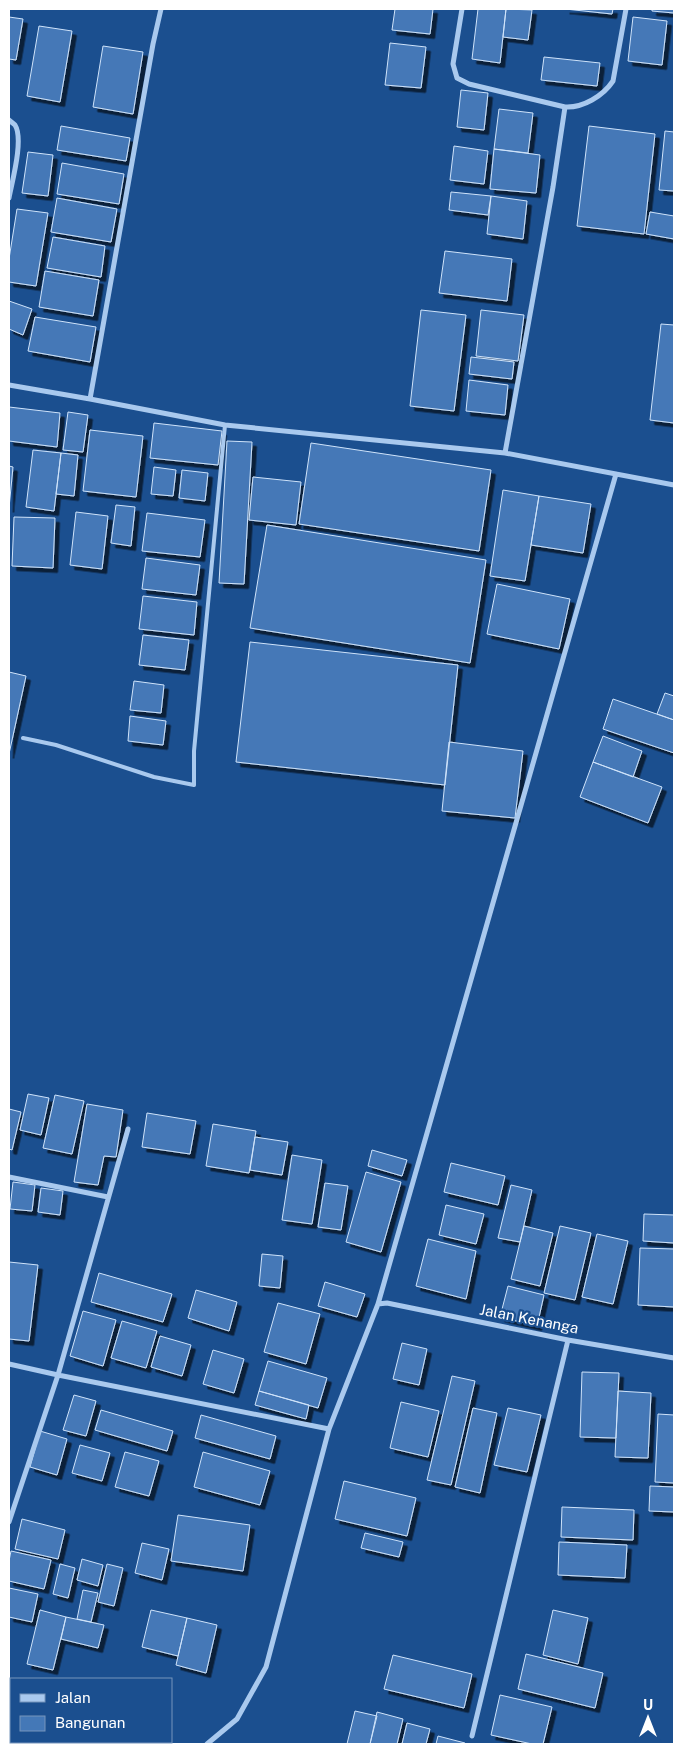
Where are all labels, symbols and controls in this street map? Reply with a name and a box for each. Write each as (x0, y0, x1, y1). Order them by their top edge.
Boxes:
street label: Jalan Kenanga (478, 1301, 580, 1336)
legend (10, 1678, 172, 1743)
text: Jalan (55, 1689, 91, 1706)
north arrow (623, 1693, 673, 1743)
text: U (643, 1697, 653, 1713)
text: Bangunan (55, 1714, 126, 1731)

